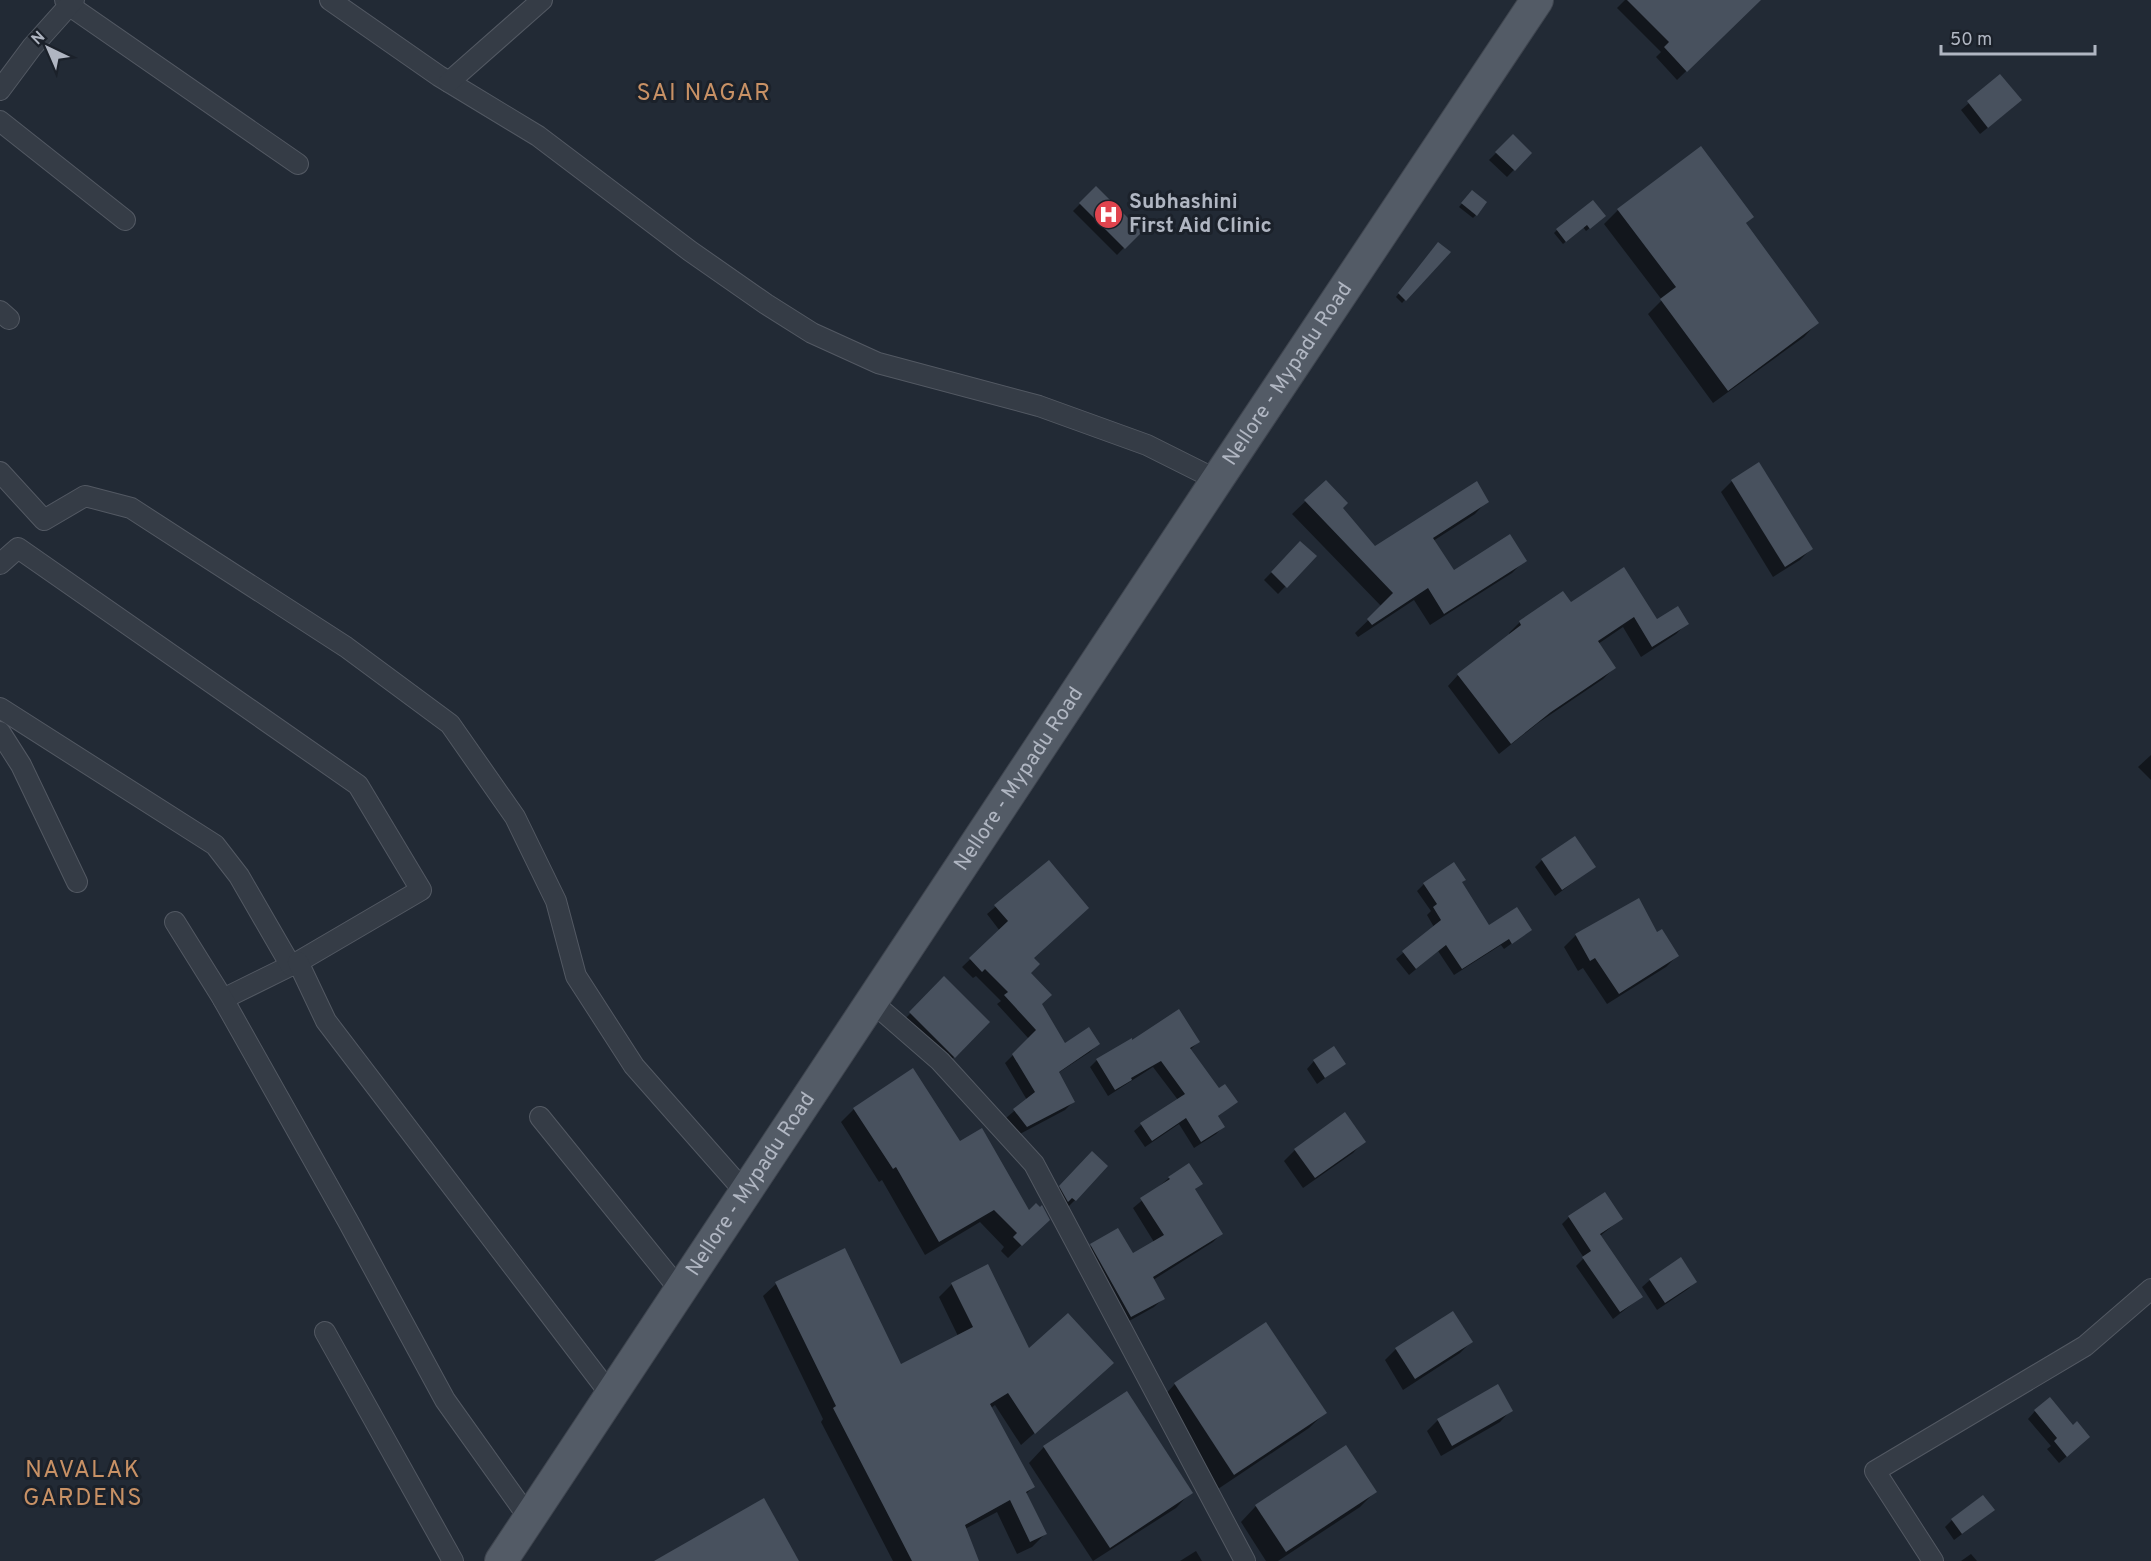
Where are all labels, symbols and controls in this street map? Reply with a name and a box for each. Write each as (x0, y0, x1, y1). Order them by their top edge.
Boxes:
north arrow (18, 18, 78, 78)
scale bar (1941, 18, 2096, 56)
text: N (28, 27, 50, 50)
text: 50 m (1950, 29, 1992, 52)
district label: SAI NAGAR (637, 79, 771, 109)
place label: Subhashini First Aid Clinic (1129, 189, 1272, 240)
hospital icon: Subhashini First Aid Clinic (1092, 198, 1124, 230)
street label: Nellore - Mypadu Road (1217, 277, 1359, 471)
street label: Nellore - Mypadu Road (948, 682, 1090, 876)
street label: Nellore - Mypadu Road (680, 1087, 821, 1281)
district label: NAVALAK GARDENS (23, 1456, 143, 1514)

